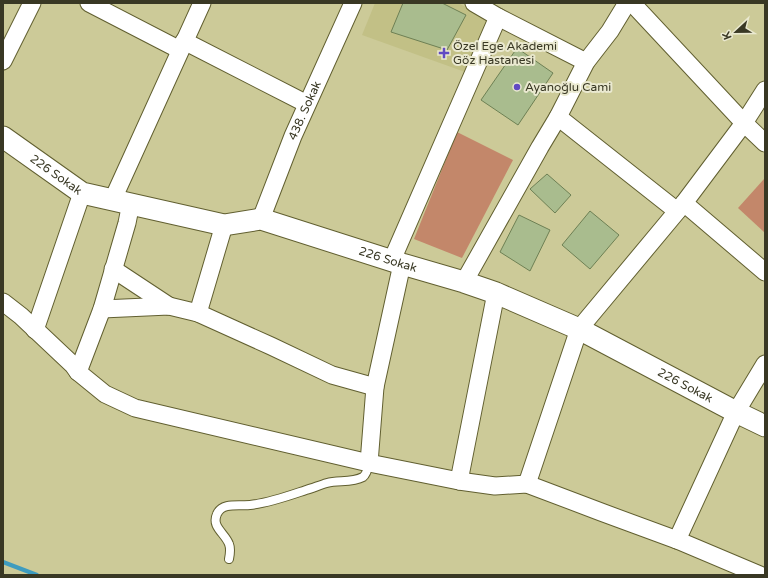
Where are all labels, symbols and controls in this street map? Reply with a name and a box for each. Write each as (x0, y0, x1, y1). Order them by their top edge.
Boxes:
north arrow (716, 12, 756, 52)
text: K (720, 29, 735, 41)
place label: Özel Ege Akademi Göz Hastanesi (453, 39, 557, 67)
marker: Özel Ege Akademi Göz Hastanesi (438, 47, 450, 59)
street label: 438. Sokak (285, 78, 324, 142)
place label: Ayanoğlu Cami (525, 80, 611, 94)
marker: Ayanoğlu Cami (512, 82, 522, 92)
street label: 226 Sokak (27, 151, 85, 198)
street label: 226 Sokak (357, 244, 419, 275)
street label: 226 Sokak (655, 365, 716, 406)

